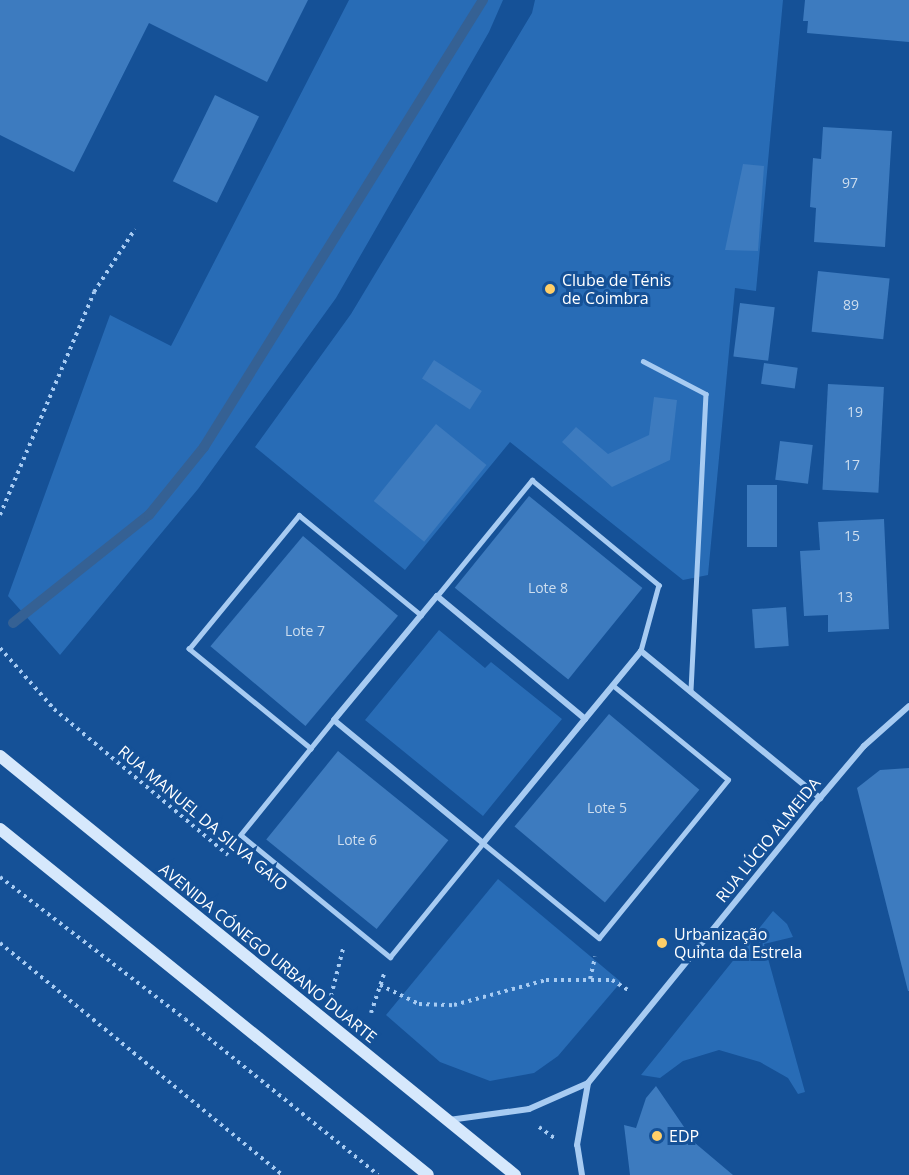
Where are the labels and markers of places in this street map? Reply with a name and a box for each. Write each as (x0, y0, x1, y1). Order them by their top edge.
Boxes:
place label: Clube de Ténis de Coimbra (562, 270, 671, 308)
marker: Clube de Ténis de Coimbra (543, 282, 557, 296)
place label: Urbanização Quinta da Estrela (674, 924, 802, 962)
marker: Urbanização Quinta da Estrela (655, 936, 669, 950)
place label: EDP (669, 1126, 699, 1146)
marker: EDP (650, 1129, 664, 1143)

